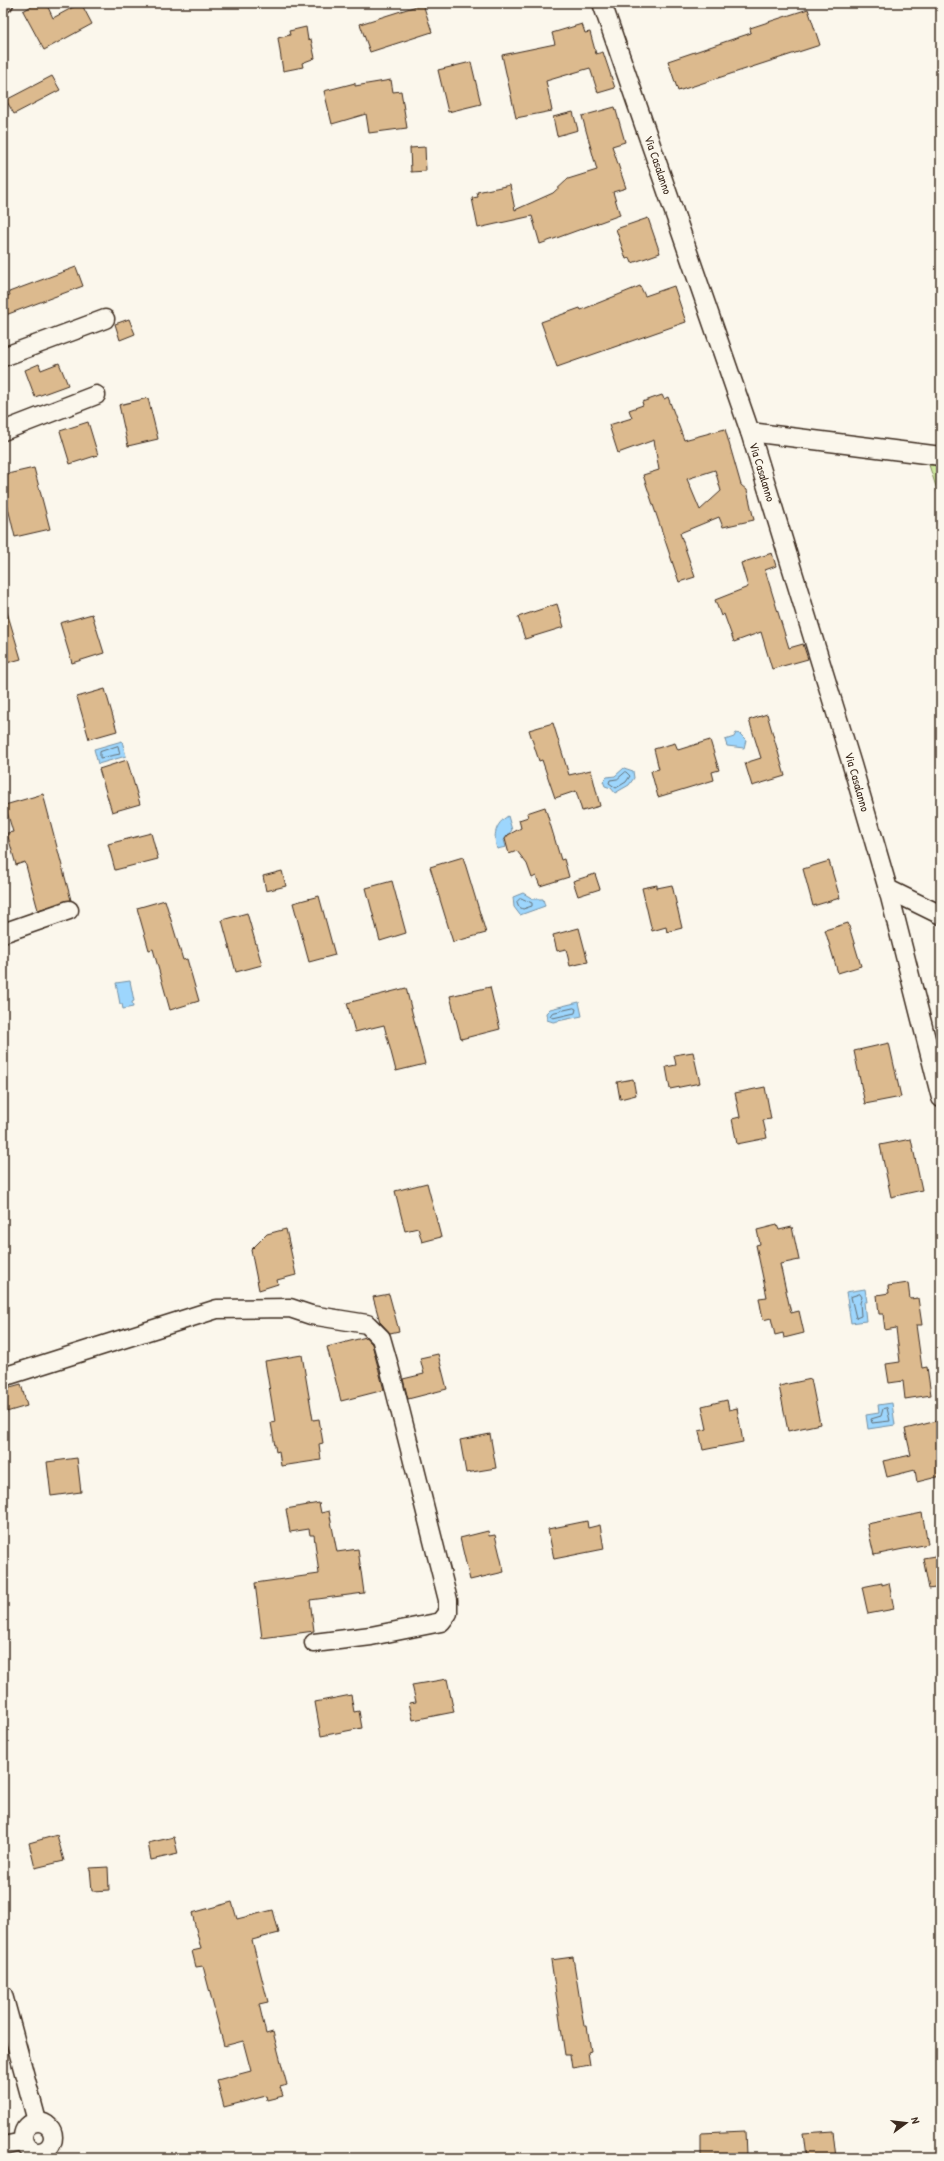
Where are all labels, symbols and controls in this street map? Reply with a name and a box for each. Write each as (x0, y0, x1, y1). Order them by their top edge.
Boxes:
street label: Via Casalanno (640, 133, 677, 197)
street label: Via Casalanno (745, 440, 780, 504)
street label: Via Casalanno (841, 750, 874, 814)
north arrow (886, 2103, 926, 2143)
text: N (908, 2116, 923, 2125)

